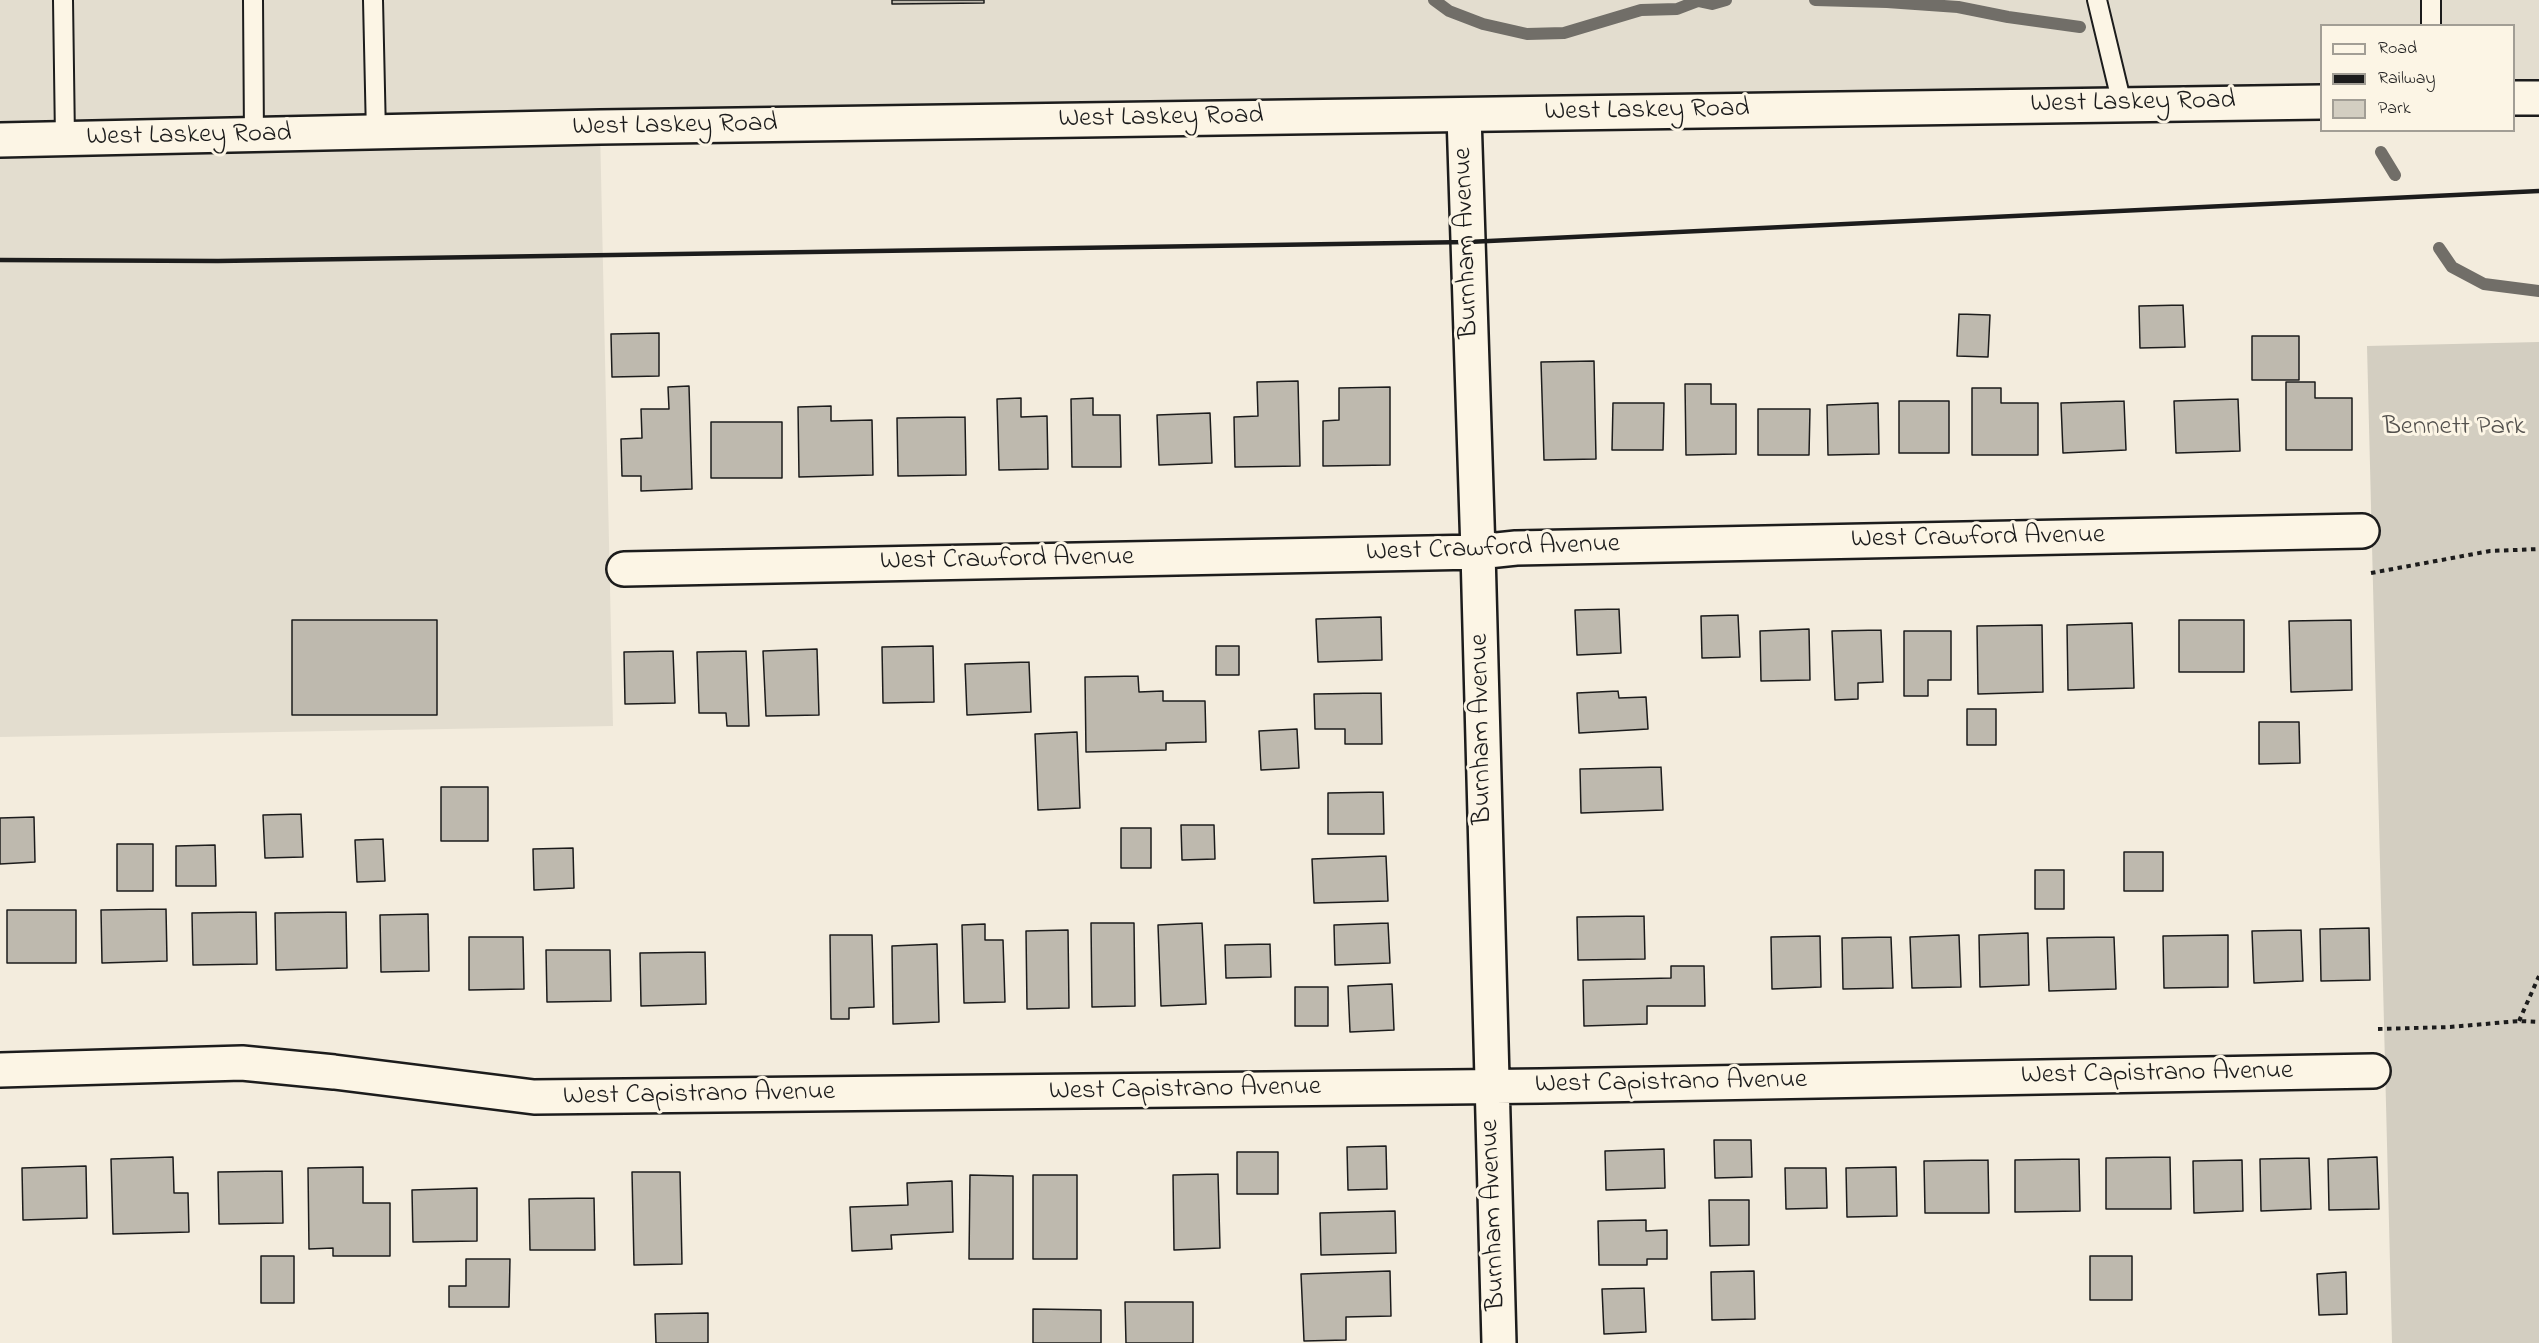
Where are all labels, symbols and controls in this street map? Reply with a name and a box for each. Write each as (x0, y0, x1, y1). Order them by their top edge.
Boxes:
legend (2320, 24, 2515, 132)
text: Road (2378, 36, 2417, 62)
text: Railway (2378, 66, 2435, 92)
street label: West Laskey Road (2030, 86, 2236, 122)
street label: West Laskey Road (1544, 94, 1750, 130)
text: Park (2378, 96, 2411, 122)
street label: West Laskey Road (1058, 101, 1264, 137)
street label: West Laskey Road (572, 109, 778, 145)
street label: West Laskey Road (86, 119, 292, 155)
street label: Burnham Avenue (1448, 147, 1488, 339)
park label: Bennett Park (2383, 413, 2525, 445)
street label: West Crawford Avenue (1851, 521, 2105, 557)
street label: West Crawford Avenue (1365, 529, 1621, 571)
street label: West Crawford Avenue (880, 543, 1134, 579)
street label: Burnham Avenue (1465, 633, 1501, 825)
street label: West Capistrano Avenue (2021, 1056, 2293, 1094)
street label: West Capistrano Avenue (1535, 1065, 1807, 1103)
street label: West Capistrano Avenue (1049, 1072, 1321, 1110)
street label: West Capistrano Avenue (563, 1077, 835, 1115)
street label: Burnham Avenue (1475, 1119, 1515, 1311)

